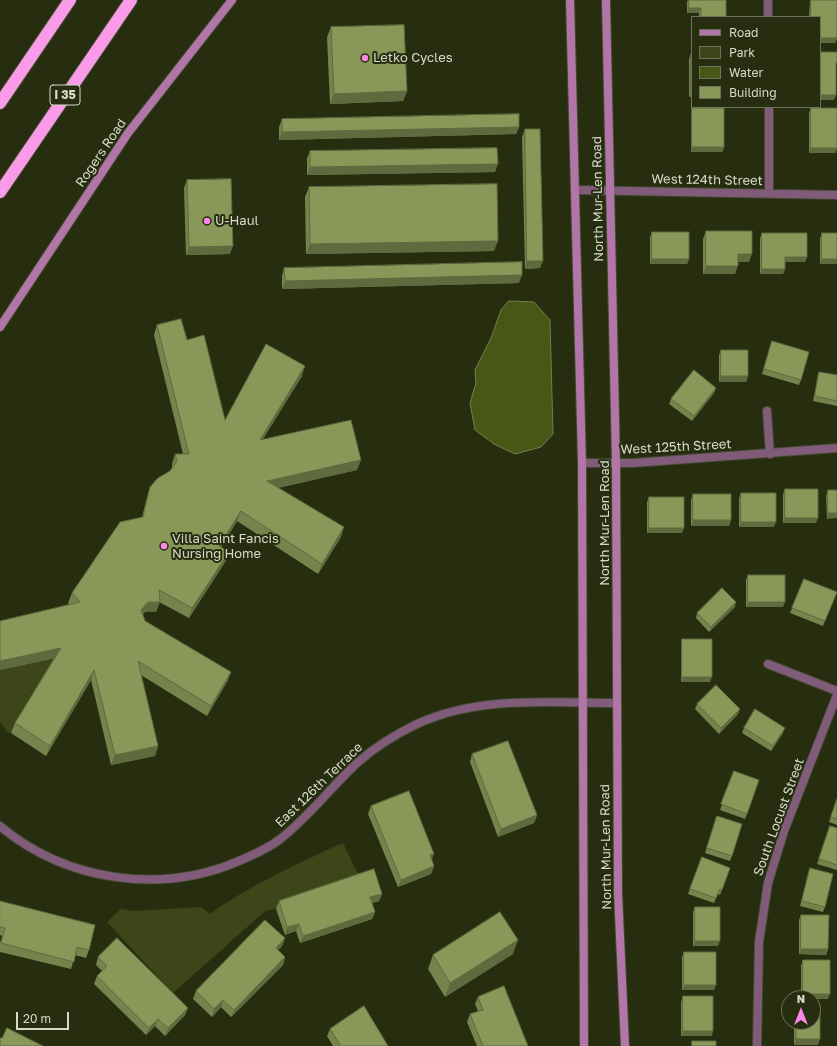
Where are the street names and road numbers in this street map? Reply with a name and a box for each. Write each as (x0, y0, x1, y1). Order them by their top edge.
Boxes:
road number: I 35 (50, 85, 80, 105)
street label: Rogers Road (72, 116, 130, 190)
street label: North Mur-Len Road (589, 136, 607, 262)
street label: West 124th Street (651, 171, 763, 189)
street label: West 125th Street (620, 436, 732, 458)
street label: North Mur-Len Road (597, 460, 613, 586)
street label: East 126th Terrace (272, 739, 366, 831)
street label: South Locust Street (750, 756, 808, 878)
street label: North Mur-Len Road (597, 784, 615, 910)

